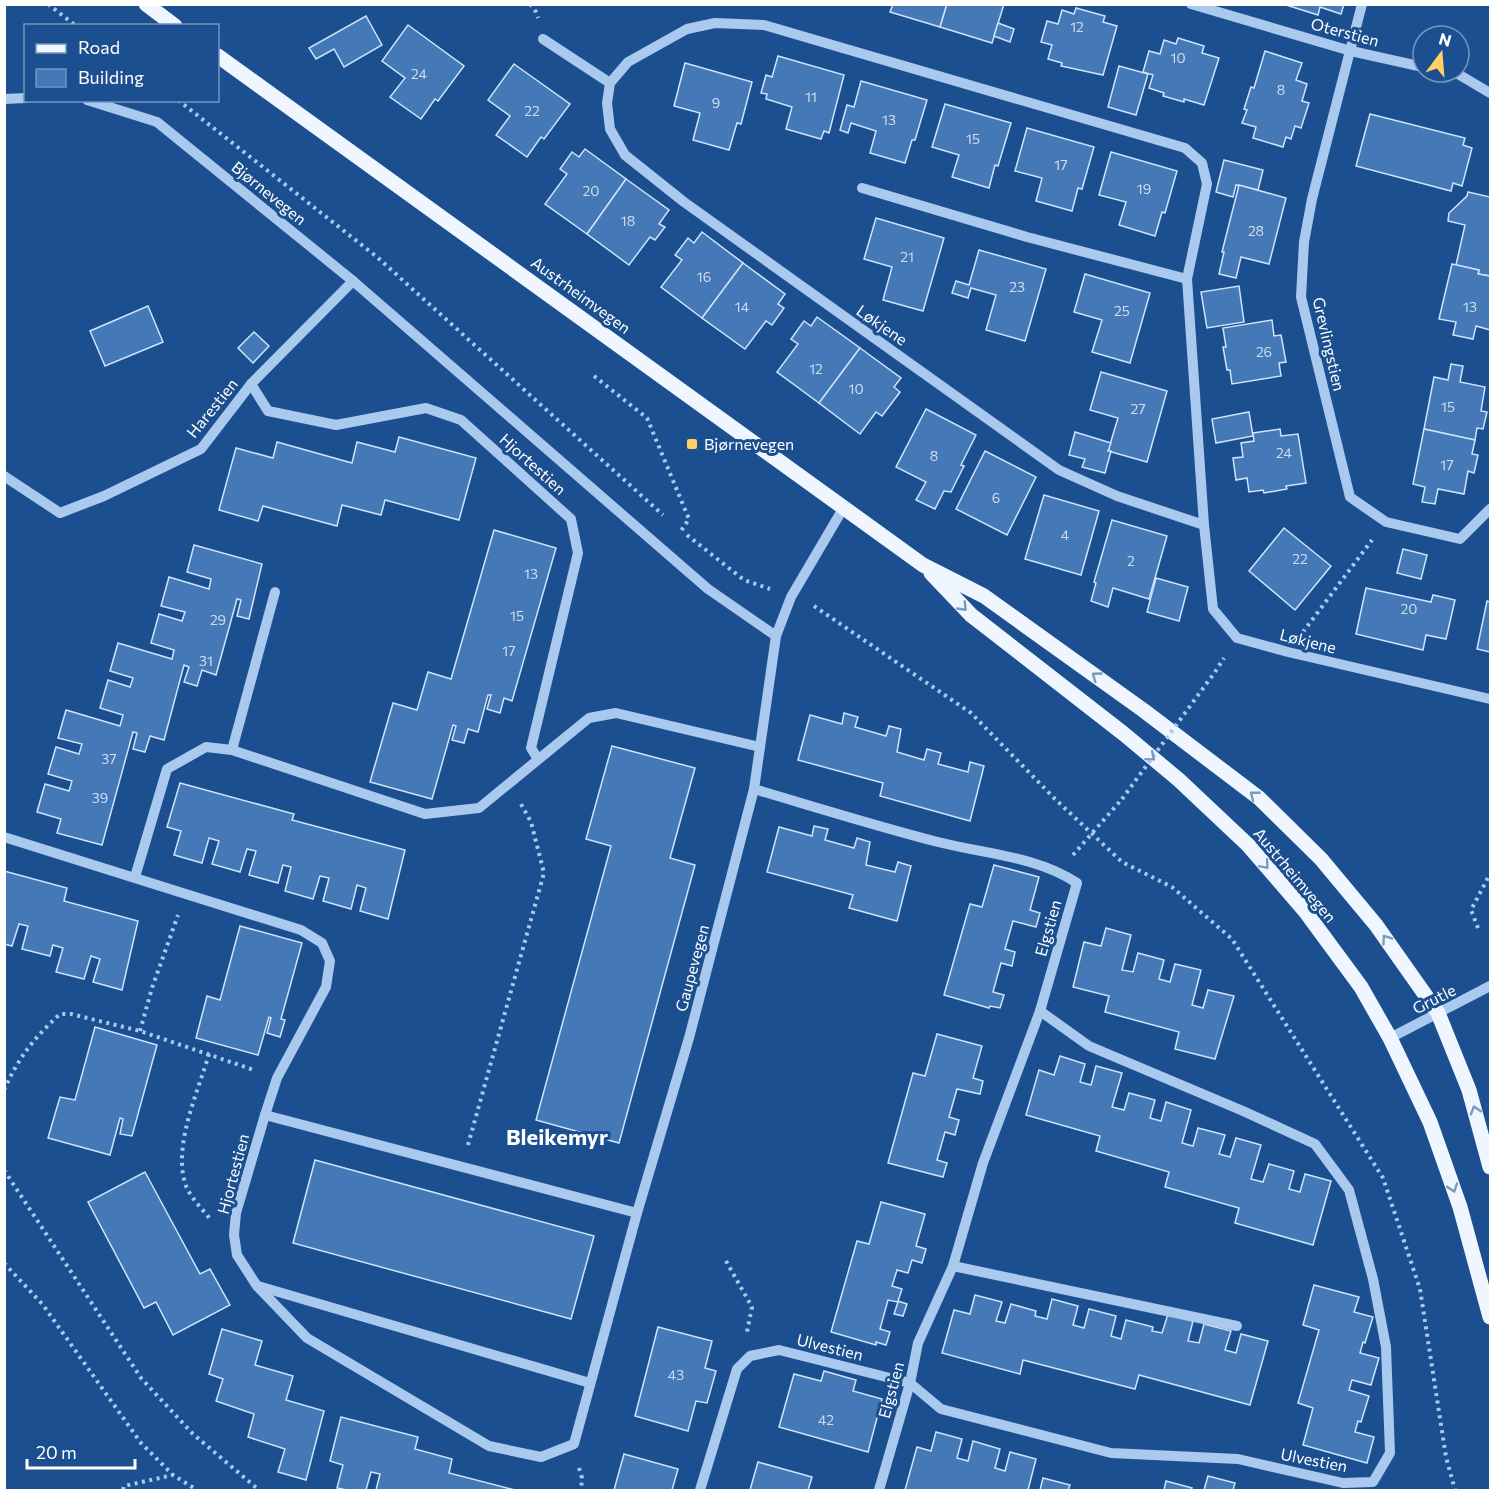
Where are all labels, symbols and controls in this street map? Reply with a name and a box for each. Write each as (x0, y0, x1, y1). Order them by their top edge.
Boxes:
street label: Oterstien (1309, 13, 1381, 50)
house number: 12 (1070, 18, 1084, 35)
legend (24, 24, 219, 102)
north arrow (1411, 24, 1471, 84)
text: N (1437, 28, 1454, 50)
text: Road (78, 36, 120, 58)
house number: 10 (1170, 49, 1186, 66)
house number: 24 (411, 65, 428, 82)
text: Building (78, 66, 144, 88)
house number: 8 (1277, 81, 1285, 98)
house number: 11 (805, 88, 817, 105)
house number: 9 (712, 94, 720, 111)
house number: 22 (524, 102, 540, 119)
house number: 13 (882, 111, 896, 128)
house number: 15 (966, 130, 980, 147)
house number: 17 (1054, 156, 1068, 173)
street label: Bjørnevegen (228, 157, 310, 228)
house number: 19 (1137, 180, 1151, 197)
house number: 20 (583, 182, 599, 199)
house number: 18 (621, 212, 635, 229)
house number: 28 (1248, 222, 1264, 239)
house number: 21 (900, 248, 914, 265)
street label: Austrheimvegen (528, 252, 635, 337)
house number: 16 (697, 268, 711, 285)
house number: 23 (1009, 278, 1025, 295)
street label: Grevlingstien (1309, 295, 1350, 393)
house number: 14 (735, 298, 750, 315)
house number: 13 (1463, 298, 1477, 315)
street label: Løkjene (853, 300, 911, 349)
house number: 25 (1114, 302, 1130, 319)
house number: 26 (1256, 343, 1272, 360)
house number: 12 (809, 360, 823, 377)
street label: Harestien (182, 374, 241, 441)
house number: 10 (848, 380, 864, 397)
house number: 15 (1441, 398, 1455, 415)
house number: 27 (1130, 400, 1146, 417)
street label: Hjortestien (496, 429, 570, 498)
place label: Bjørnevegen (704, 434, 794, 453)
marker: Bjørnevegen (685, 437, 699, 451)
house number: 24 (1276, 444, 1293, 461)
house number: 8 (930, 447, 938, 464)
house number: 17 (1440, 456, 1454, 473)
house number: 6 (992, 489, 1000, 506)
house number: 4 (1061, 526, 1070, 543)
house number: 22 (1292, 550, 1308, 567)
house number: 2 (1127, 552, 1135, 569)
house number: 13 (524, 565, 538, 582)
one-way arrow (956, 599, 967, 610)
house number: 20 (1401, 600, 1417, 617)
house number: 15 (510, 607, 524, 624)
house number: 29 (210, 611, 226, 628)
street label: Løkjene (1278, 624, 1338, 657)
house number: 17 (502, 642, 516, 659)
house number: 31 (199, 652, 213, 669)
one-way arrow (1091, 672, 1102, 683)
house number: 37 (101, 750, 117, 767)
one-way arrow (1144, 750, 1155, 761)
house number: 39 (92, 789, 108, 806)
one-way arrow (1250, 791, 1261, 802)
street label: Austrheimvegen (1250, 823, 1341, 926)
one-way arrow (1258, 858, 1269, 869)
street label: Elgstien (1030, 897, 1065, 958)
street label: Gaupevegen (671, 922, 712, 1013)
one-way arrow (1382, 934, 1393, 945)
street label: Grutle (1409, 980, 1459, 1017)
one-way arrow (1470, 1105, 1482, 1116)
district label: Bleikemyr (506, 1123, 608, 1150)
street label: Hjortestien (213, 1132, 252, 1216)
one-way arrow (1446, 1183, 1459, 1193)
street label: Ulvestien (795, 1329, 865, 1364)
street label: Elgstien (874, 1360, 907, 1420)
house number: 43 (668, 1366, 684, 1383)
house number: 42 (818, 1411, 834, 1428)
scale bar (27, 1432, 135, 1470)
text: 20 m (36, 1441, 77, 1463)
street label: Ulvestien (1279, 1444, 1349, 1475)

